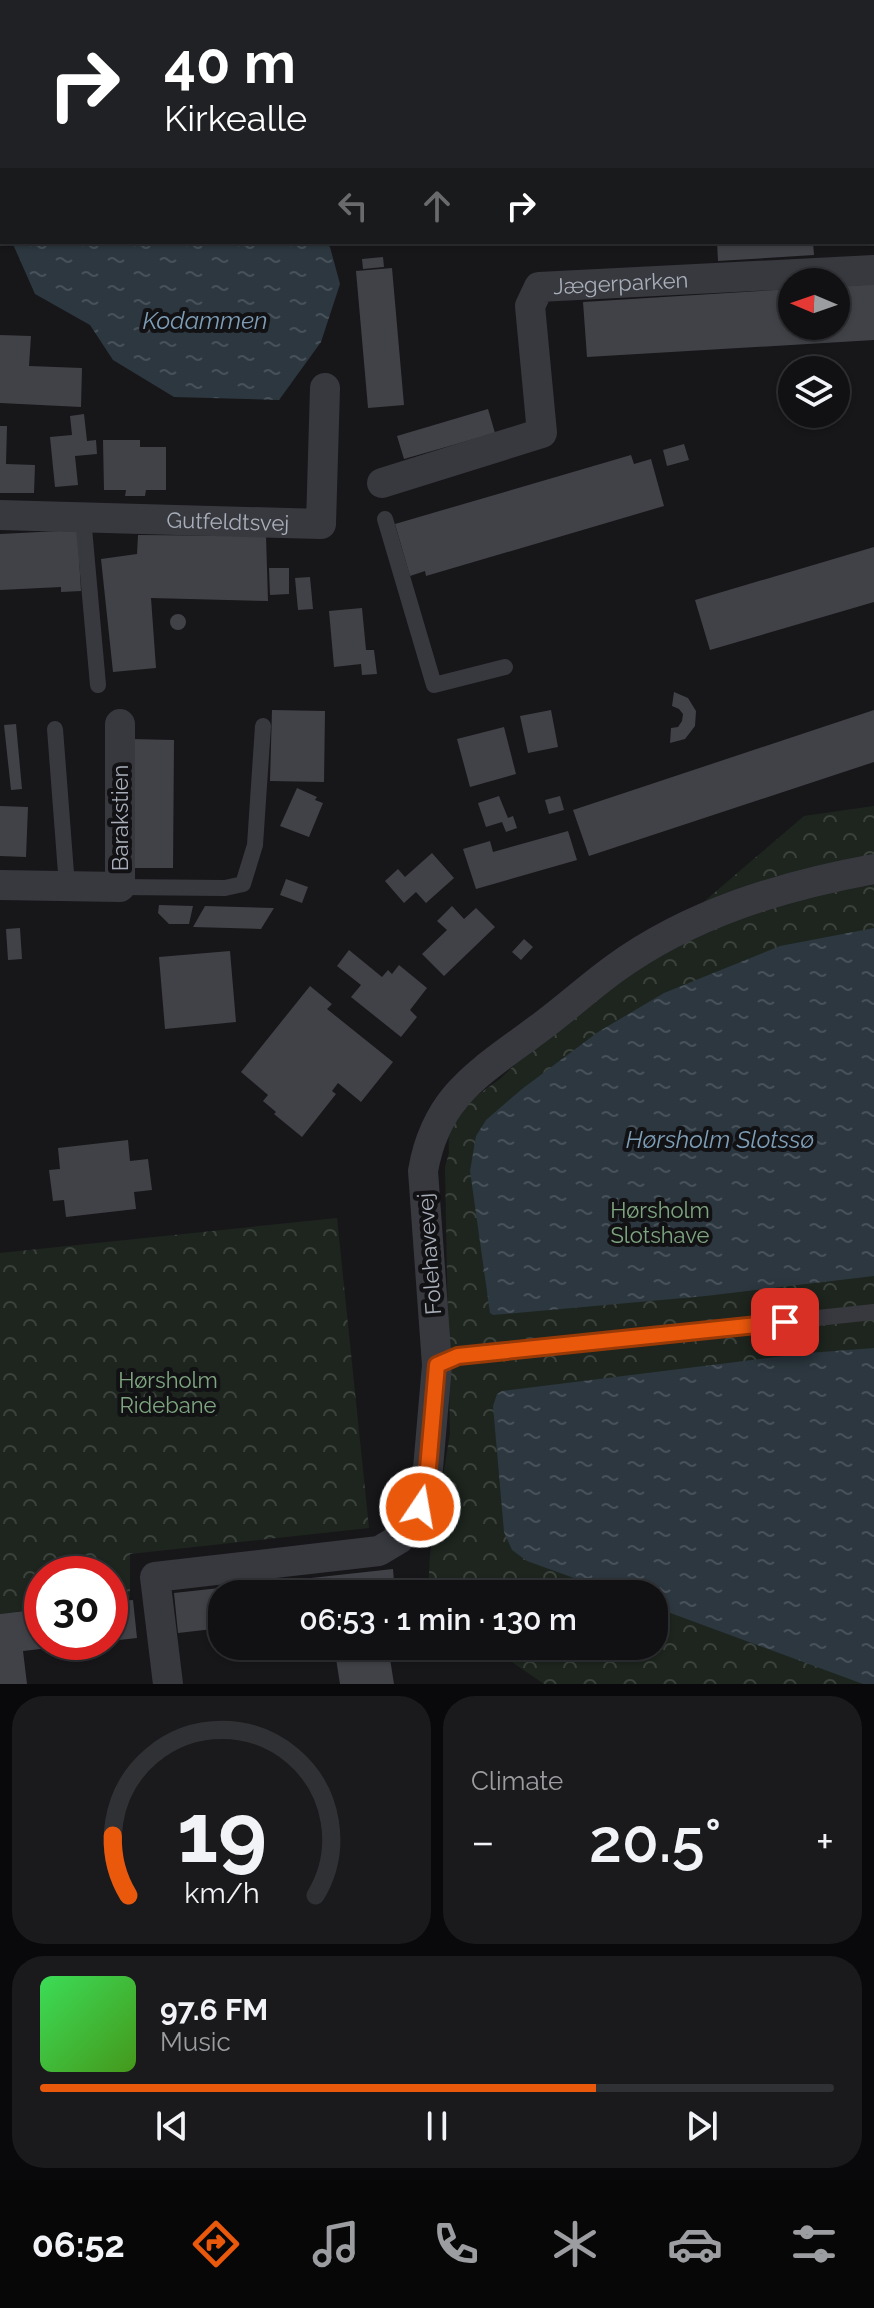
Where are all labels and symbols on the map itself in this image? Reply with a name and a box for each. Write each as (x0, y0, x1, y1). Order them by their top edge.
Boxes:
street label: Jægerparken (552, 266, 689, 299)
north arrow (778, 268, 850, 340)
water label: Kodammen (143, 306, 267, 335)
street label: Gutfeldtsvej (166, 507, 290, 536)
street label: Barakstien (107, 765, 133, 871)
water label: Hørsholm Slotssø (626, 1125, 814, 1154)
street label: Folehavevej (412, 1192, 446, 1316)
park label: Hørsholm Slotshave (610, 1197, 710, 1248)
pin (751, 1288, 819, 1356)
park label: Hørsholm Ridebane (118, 1367, 218, 1418)
position arrow (378, 1465, 462, 1549)
speed limit sign: 30 (24, 1556, 128, 1660)

